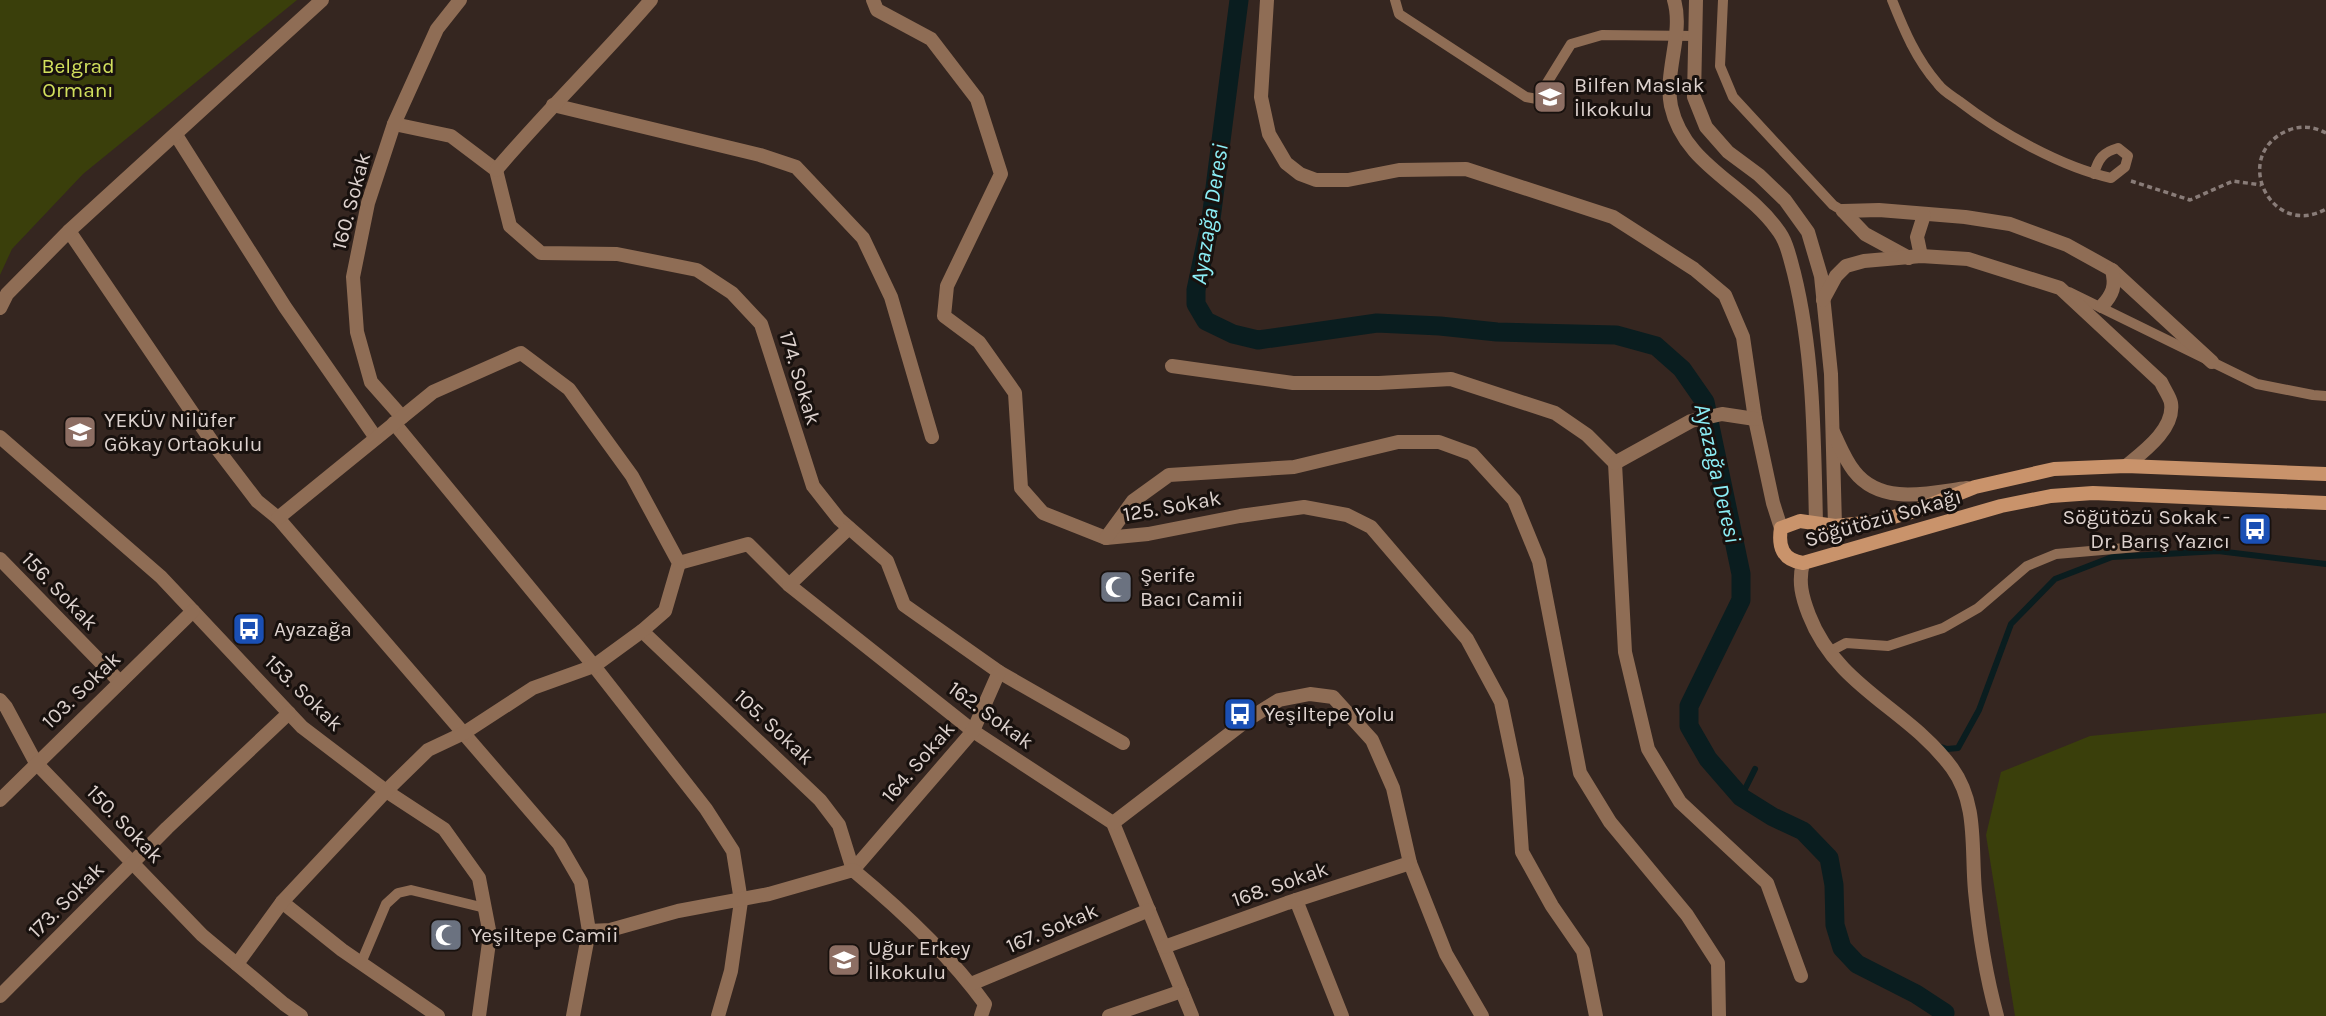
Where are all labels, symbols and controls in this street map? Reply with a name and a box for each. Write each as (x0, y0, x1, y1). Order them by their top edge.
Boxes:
park label: Belgrad Ormanı (41, 54, 115, 102)
place label: Bilfen Maslak İlkokulu (1574, 73, 1705, 121)
school or university icon: Bilfen Maslak İlkokulu (1531, 78, 1569, 116)
water label: Ayazağa Deresi (1185, 142, 1234, 287)
street label: 160. Sokak (327, 150, 376, 252)
street label: 174. Sokak (774, 328, 826, 428)
water label: Ayazağa Deresi (1688, 401, 1747, 546)
place label: YEKÜV Nilüfer Gökay Ortaokulu (104, 408, 262, 456)
school or university icon: YEKÜV Nilüfer Gökay Ortaokulu (61, 413, 99, 451)
street label: Söğütözü Sokağı (1802, 484, 1964, 552)
street label: 125. Sokak (1121, 486, 1223, 526)
place label: Söğütözü Sokak - Dr. Barış Yazıcı (2063, 505, 2230, 553)
bus stop icon: Söğütözü Sokak - Dr. Barış Yazıcı (2236, 510, 2274, 548)
street label: 156. Sokak (17, 547, 103, 635)
place label: Şerife Bacı Camii (1140, 563, 1243, 611)
mosque icon: Şerife Bacı Camii (1097, 568, 1135, 606)
bus stop icon: Ayazağa (230, 610, 268, 648)
place label: Ayazağa (274, 617, 352, 641)
street label: 103. Sokak (37, 647, 125, 733)
street label: 153. Sokak (260, 650, 348, 736)
street label: 162. Sokak (944, 676, 1038, 754)
street label: 105. Sokak (729, 684, 819, 770)
bus stop icon: Yeşiltepe Yolu (1221, 695, 1259, 733)
place label: Yeşiltepe Yolu (1264, 702, 1395, 726)
street label: 164. Sokak (877, 717, 960, 807)
street label: 150. Sokak (82, 780, 168, 868)
street label: 168. Sokak (1229, 856, 1331, 912)
street label: 173. Sokak (23, 857, 109, 943)
street label: 167. Sokak (1003, 898, 1101, 958)
mosque icon: Yeşiltepe Camii (427, 916, 465, 954)
place label: Yeşiltepe Camii (471, 923, 618, 947)
place label: Uğur Erkey İlkokulu (868, 936, 971, 984)
school or university icon: Uğur Erkey İlkokulu (825, 941, 863, 979)

